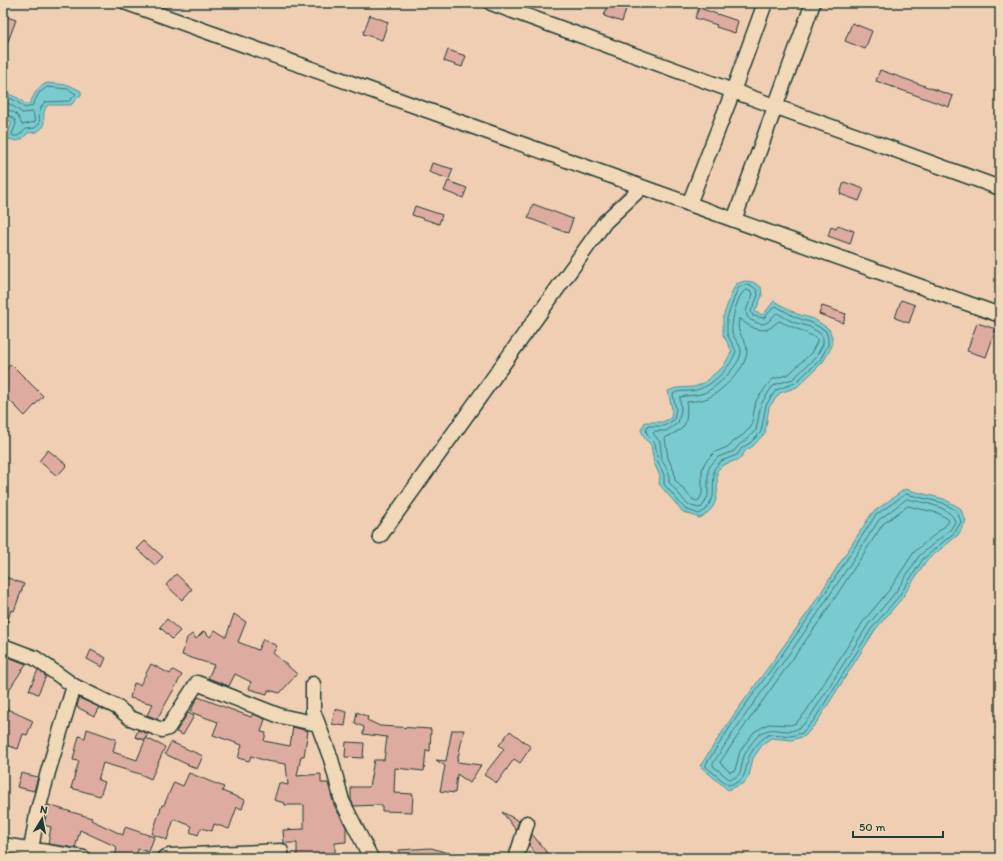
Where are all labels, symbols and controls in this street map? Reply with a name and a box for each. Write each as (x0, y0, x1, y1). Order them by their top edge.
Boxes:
north arrow (22, 799, 62, 839)
text: N (39, 803, 48, 817)
scale bar (853, 813, 943, 839)
text: 50 m (859, 820, 885, 834)

